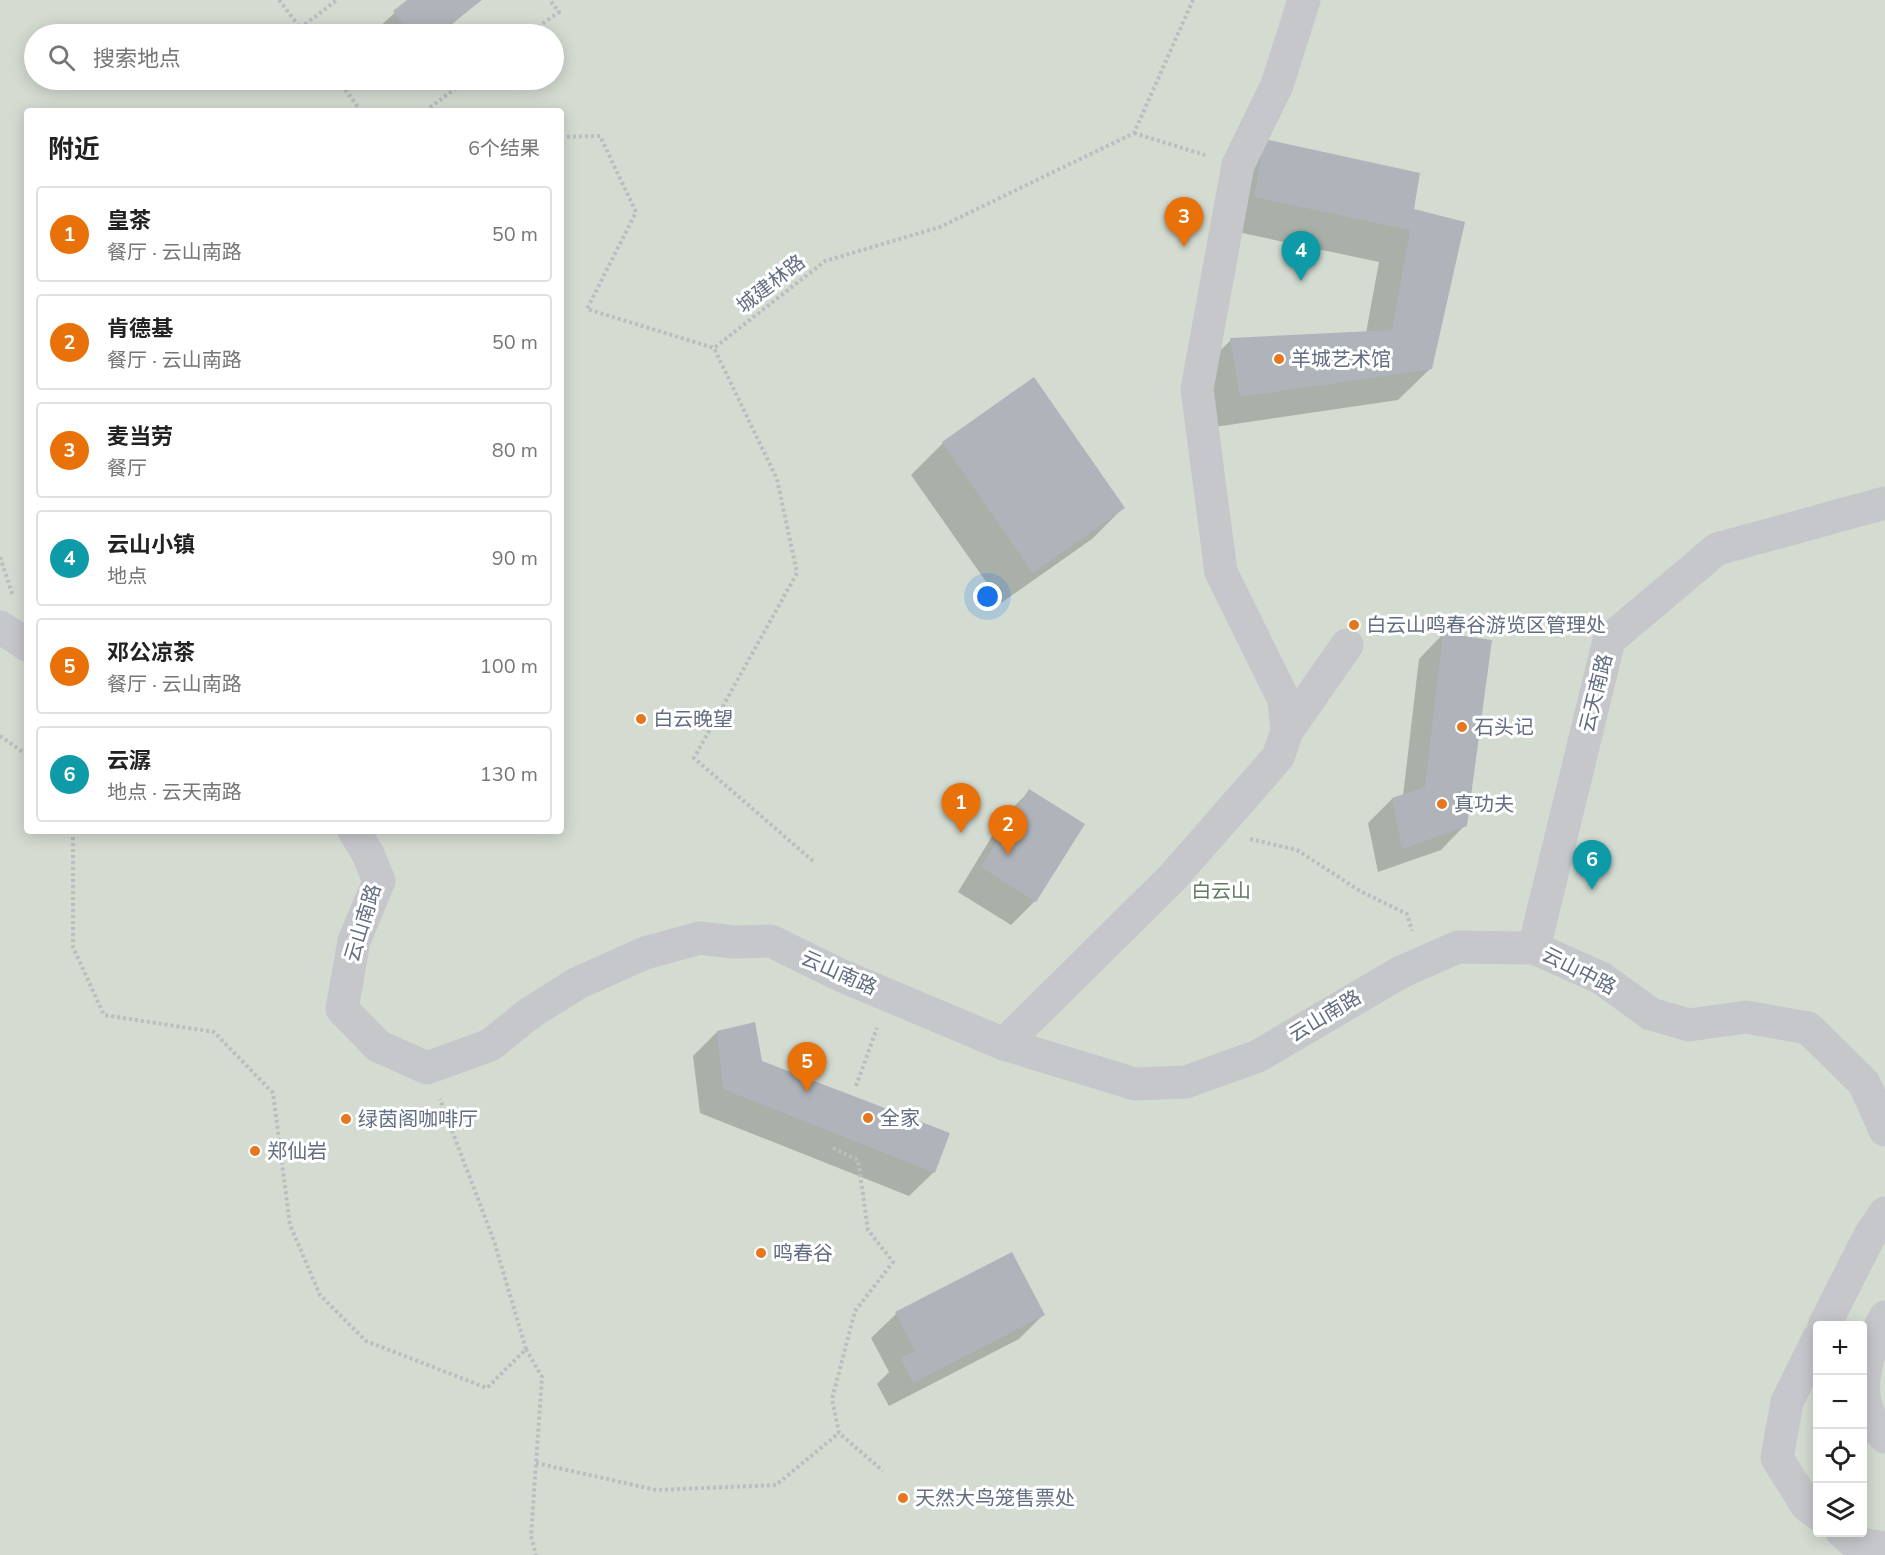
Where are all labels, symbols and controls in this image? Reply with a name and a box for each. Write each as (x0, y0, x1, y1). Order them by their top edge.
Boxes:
search box (24, 24, 564, 90)
icon: search (45, 41, 78, 74)
text: 搜索地点 (93, 44, 181, 74)
text: 附近 (48, 132, 100, 167)
text: 6个结果 (468, 135, 540, 162)
pin: 3 (1164, 198, 1204, 247)
text: 皇茶 (107, 206, 151, 236)
text: 1 (64, 221, 76, 248)
text: 50 m (492, 221, 538, 248)
pin: 4 (1282, 232, 1320, 281)
text: 餐厅 · 云山南路 (107, 239, 242, 266)
street label: 城建林路 (731, 249, 811, 319)
text: 肯德基 (107, 314, 173, 344)
text: 2 (64, 329, 76, 356)
text: 50 m (492, 329, 538, 356)
place label: 羊城艺术馆 (1291, 346, 1391, 373)
text: 餐厅 · 云山南路 (107, 347, 242, 374)
marker: 羊城艺术馆 (1272, 352, 1286, 366)
text: 麦当劳 (107, 422, 173, 452)
text: 3 (64, 437, 76, 464)
text: 80 m (492, 437, 538, 464)
text: 餐厅 (107, 455, 147, 482)
text: 云山小镇 (107, 530, 195, 560)
text: 4 (64, 545, 76, 572)
text: 90 m (492, 545, 538, 572)
text: 地点 (107, 563, 147, 590)
your location (973, 582, 1002, 611)
place label: 白云山鸣春谷游览区管理处 (1366, 612, 1606, 639)
marker: 白云山鸣春谷游览区管理处 (1347, 618, 1361, 632)
text: 邓公凉茶 (107, 638, 195, 668)
street label: 云天南路 (1573, 651, 1619, 735)
text: 5 (64, 653, 76, 680)
text: 100 m (480, 653, 538, 680)
text: 餐厅 · 云山南路 (107, 671, 242, 698)
place label: 白云晚望 (653, 706, 733, 733)
marker: 白云晚望 (634, 712, 648, 726)
place label: 石头记 (1474, 714, 1534, 741)
marker: 石头记 (1455, 720, 1469, 734)
text: 云潺 (107, 746, 151, 776)
text: 6 (64, 761, 76, 788)
text: 130 m (480, 761, 538, 788)
text: 地点 · 云天南路 (107, 779, 242, 806)
pin: 1 (942, 784, 980, 833)
place label: 真功夫 (1454, 791, 1514, 818)
marker: 真功夫 (1435, 797, 1449, 811)
pin: 2 (988, 806, 1028, 855)
pin: 6 (1572, 840, 1612, 890)
park label: 白云山 (1191, 878, 1251, 905)
street label: 云山南路 (338, 881, 388, 965)
street label: 云山中路 (1537, 941, 1621, 1001)
street label: 云山南路 (797, 944, 881, 1002)
street label: 云山南路 (1284, 984, 1366, 1048)
pin: 5 (788, 1042, 826, 1092)
place label: 全家 (880, 1105, 920, 1132)
place label: 绿茵阁咖啡厅 (358, 1106, 478, 1133)
marker: 全家 (861, 1111, 875, 1125)
marker: 绿茵阁咖啡厅 (339, 1112, 353, 1126)
place label: 郑仙岩 (267, 1138, 327, 1165)
marker: 郑仙岩 (248, 1144, 262, 1158)
place label: 鸣春谷 (773, 1240, 833, 1267)
marker: 鸣春谷 (754, 1246, 768, 1260)
map controls (1813, 1321, 1867, 1537)
button: + (1813, 1321, 1867, 1375)
button: − (1813, 1375, 1867, 1429)
button: locate (1813, 1429, 1867, 1483)
button: layers (1813, 1483, 1867, 1537)
place label: 天然大鸟笼售票处 (915, 1485, 1075, 1512)
marker: 天然大鸟笼售票处 (896, 1491, 910, 1505)

